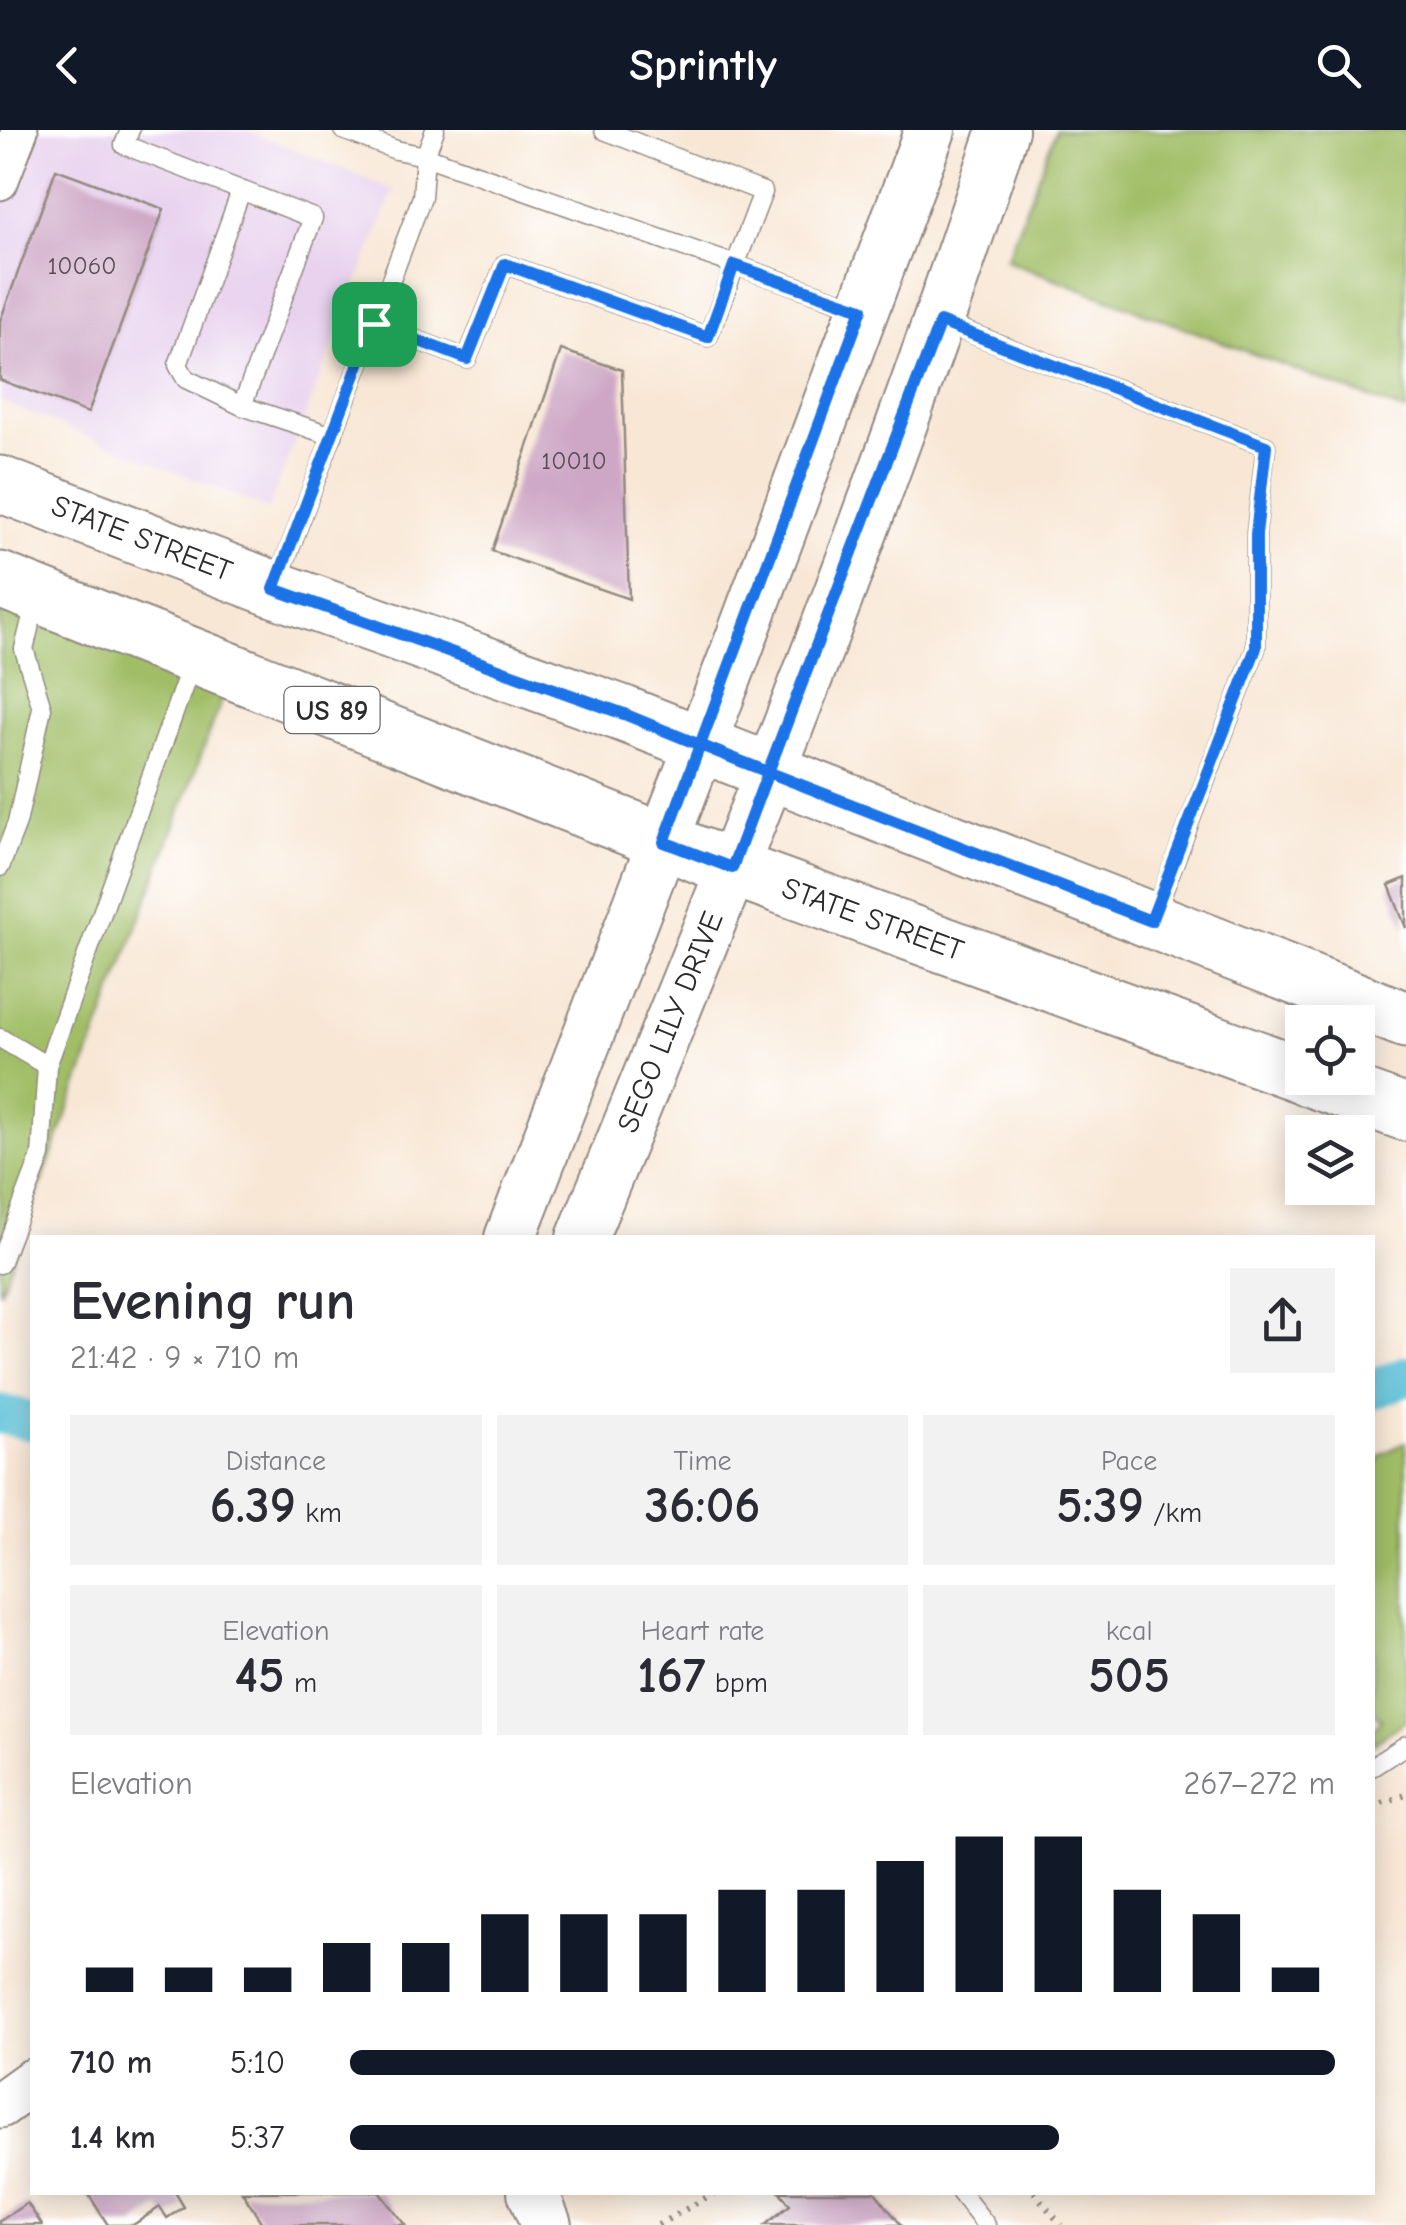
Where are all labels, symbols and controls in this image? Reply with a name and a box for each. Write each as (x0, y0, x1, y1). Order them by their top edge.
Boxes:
icon: back (40, 38, 95, 93)
icon: search (1311, 38, 1366, 93)
text: Sprintly (629, 39, 777, 91)
house number: 10060 (47, 251, 117, 280)
pin (332, 282, 417, 367)
icon: arrive (347, 297, 402, 352)
house number: 10010 (541, 446, 607, 475)
street label: STATE STREET (47, 488, 237, 589)
road number: US 89 (284, 687, 380, 733)
street label: STATE STREET (777, 870, 969, 969)
street label: SEGO LILY DRIVE (610, 907, 731, 1138)
map controls (1285, 1005, 1375, 1205)
button: locate (1285, 1005, 1375, 1095)
button: layers (1285, 1115, 1375, 1205)
button: share (1230, 1268, 1335, 1373)
text: Evening run (70, 1269, 355, 1333)
text: 21:42 · 9 × 710 m (70, 1339, 299, 1376)
text: Distance (226, 1445, 326, 1477)
text: Time (673, 1445, 732, 1477)
text: Pace (1101, 1445, 1157, 1477)
text: 6.39 (210, 1477, 296, 1535)
text: 36:06 (645, 1477, 760, 1535)
text: 5:39 (1056, 1477, 1144, 1535)
text: km (296, 1497, 342, 1529)
text: /km (1144, 1497, 1202, 1529)
text: Elevation (222, 1615, 329, 1647)
text: Heart rate (641, 1615, 764, 1647)
text: kcal (1106, 1615, 1153, 1647)
text: 45 (235, 1647, 285, 1705)
text: 167 (637, 1647, 705, 1705)
text: 505 (1088, 1647, 1170, 1705)
text: m (285, 1667, 317, 1699)
text: bpm (705, 1667, 768, 1699)
text: Elevation (70, 1765, 193, 1802)
text: 267–272 m (1183, 1765, 1335, 1802)
text: 710 m (70, 2044, 152, 2081)
text: 5:10 (230, 2044, 285, 2081)
text: 1.4 km (70, 2119, 156, 2156)
text: 5:37 (230, 2119, 284, 2156)

